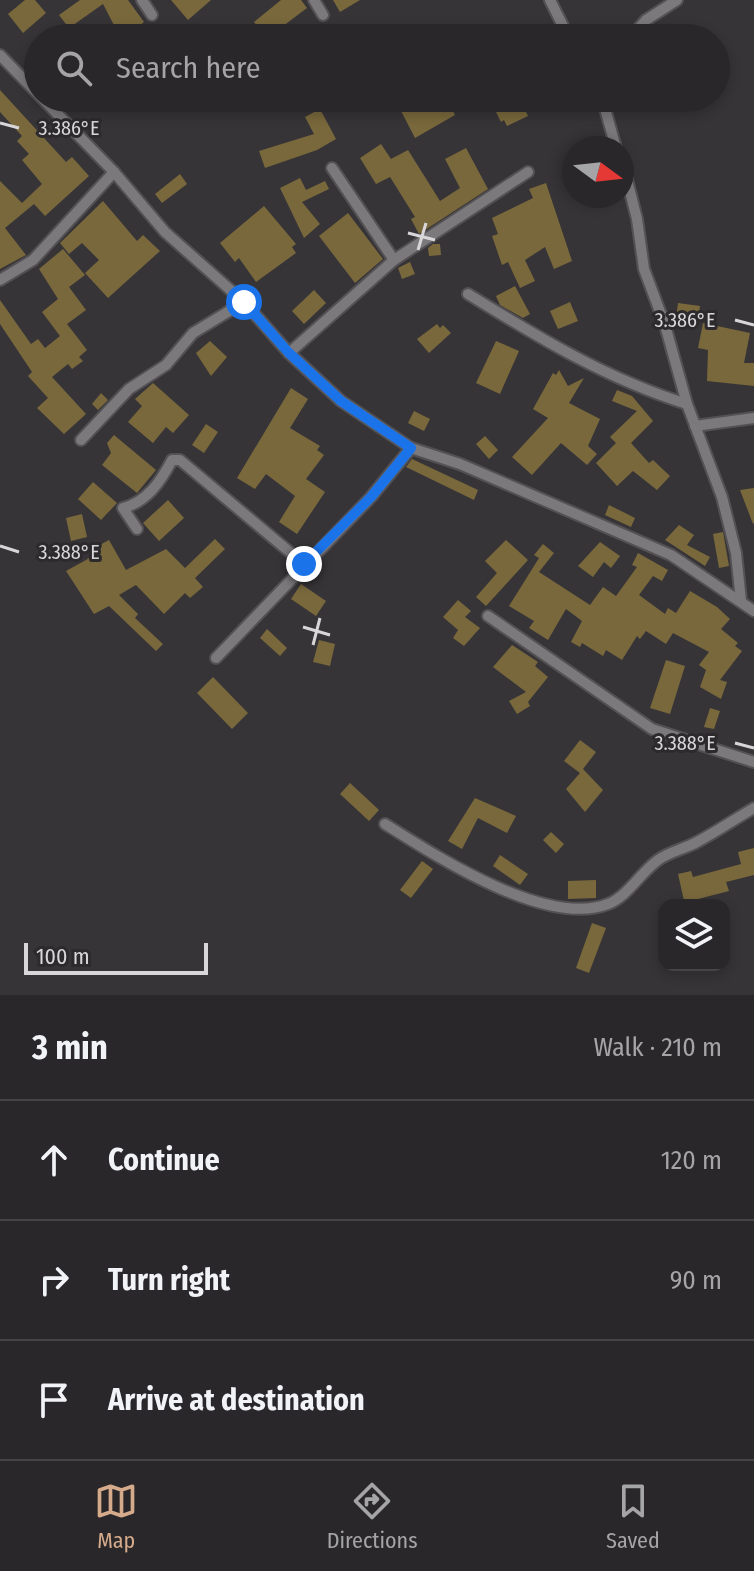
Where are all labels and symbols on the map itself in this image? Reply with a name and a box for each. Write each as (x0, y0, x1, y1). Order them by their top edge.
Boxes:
text: 3.386°E (39, 116, 99, 140)
north arrow (562, 136, 634, 208)
route start (226, 284, 262, 320)
text: 3.386°E (655, 308, 715, 332)
text: 3.388°E (38, 540, 100, 564)
route end (286, 546, 322, 582)
text: 3.388°E (654, 731, 716, 755)
scale bar (24, 939, 208, 975)

